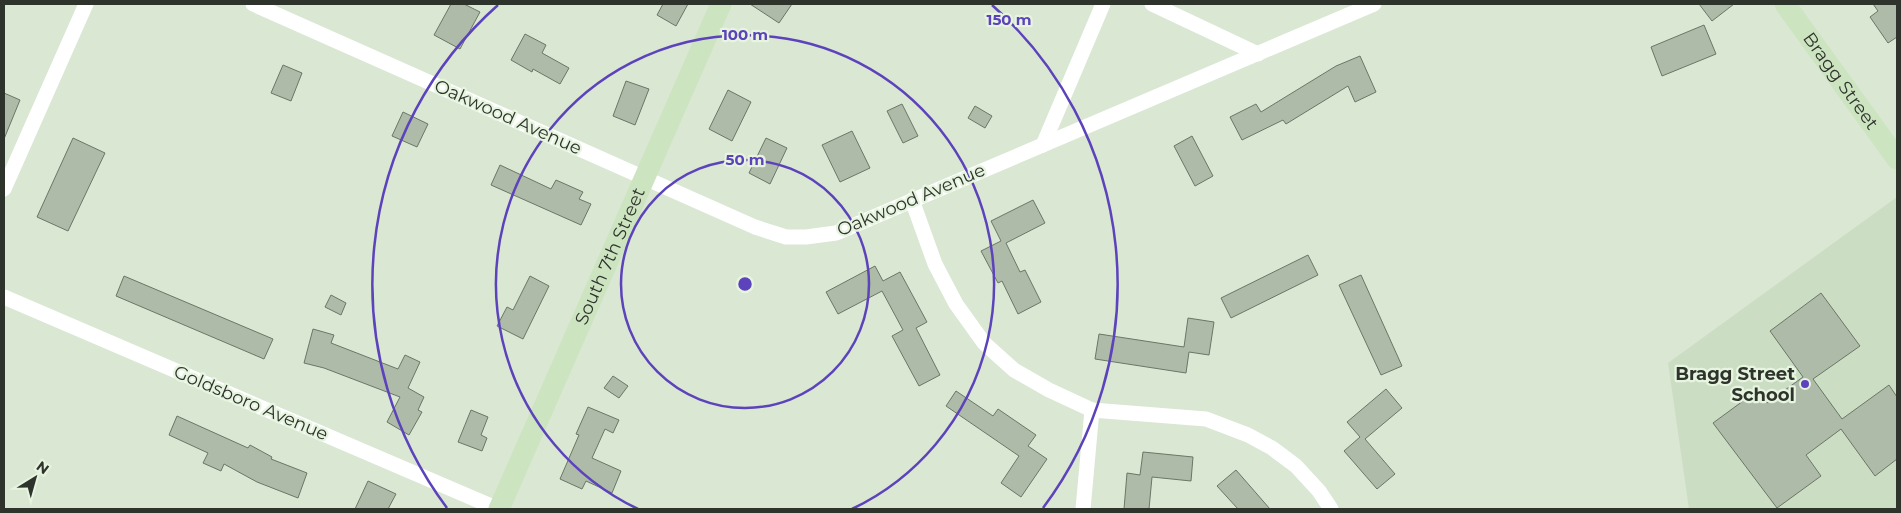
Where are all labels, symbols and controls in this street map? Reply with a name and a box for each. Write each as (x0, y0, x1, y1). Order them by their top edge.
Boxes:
text: 150 m (987, 10, 1031, 29)
text: 100 m (722, 25, 768, 44)
street label: Bragg Street (1798, 28, 1883, 134)
street label: Oakwood Avenue (431, 75, 585, 159)
text: 50 m (725, 150, 765, 169)
street label: Oakwood Avenue (834, 159, 989, 241)
street label: South 7th Street (570, 184, 650, 328)
centre of rings (736, 275, 754, 293)
street label: Goldsboro Avenue (171, 361, 332, 445)
place label: Bragg Street School (1675, 363, 1795, 406)
marker: Bragg Street School (1799, 378, 1811, 390)
north arrow (10, 453, 60, 503)
text: N (33, 457, 53, 478)

